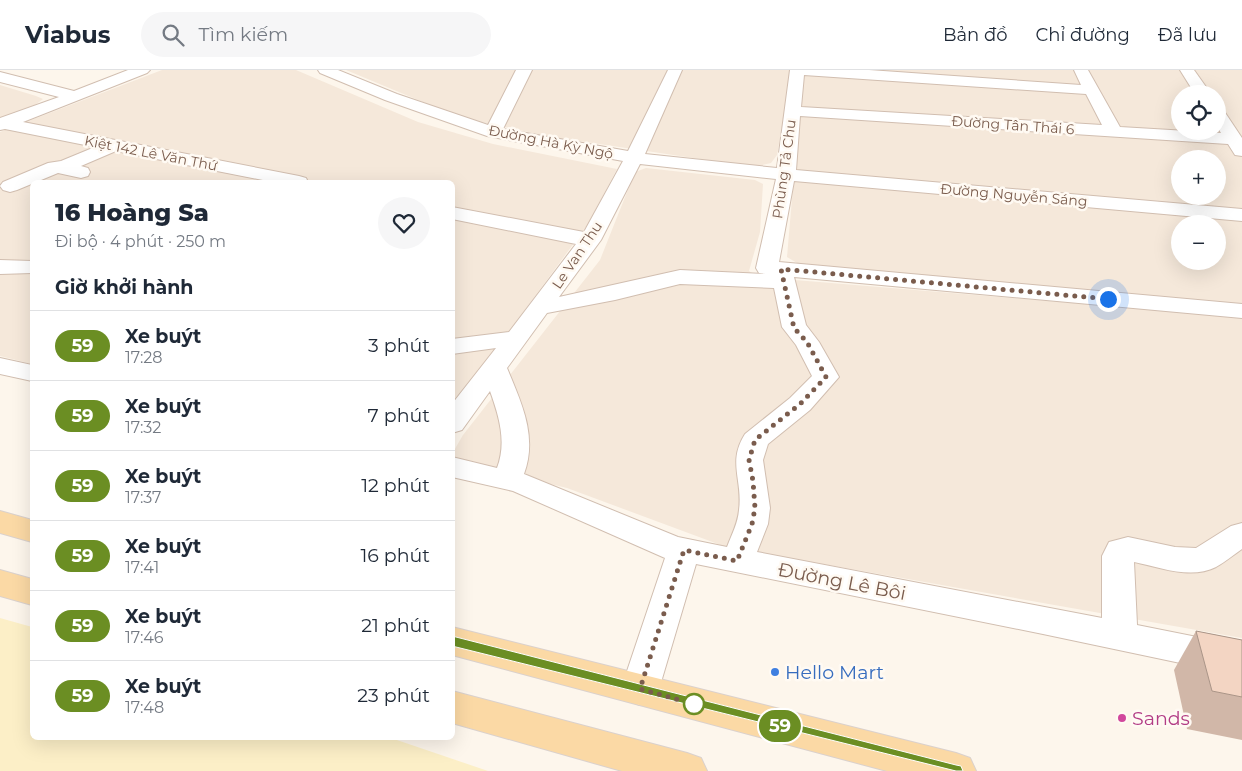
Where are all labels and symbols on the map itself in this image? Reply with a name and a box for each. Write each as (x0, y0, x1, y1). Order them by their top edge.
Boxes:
street label: Đường Tân Thái 6 (951, 112, 1075, 138)
street label: Phùng Tả Chu (768, 118, 800, 220)
street label: Đường Hà Kỳ Ngộ (487, 121, 615, 163)
street label: Kiệt 142 Lê Văn Thứ (83, 131, 220, 175)
street label: Đường Nguyễn Sáng (940, 180, 1088, 210)
street label: Le Van Thu (548, 218, 606, 292)
your location (1096, 287, 1121, 312)
street label: Đường Lê Bôi (776, 558, 908, 605)
place label: Hello Mart (785, 661, 884, 684)
marker: Hello Mart (769, 666, 781, 678)
unlabelled marker (683, 693, 705, 715)
place label: Sands (1132, 707, 1190, 730)
line badge: 59 (758, 710, 802, 742)
marker: Sands (1116, 712, 1128, 724)

